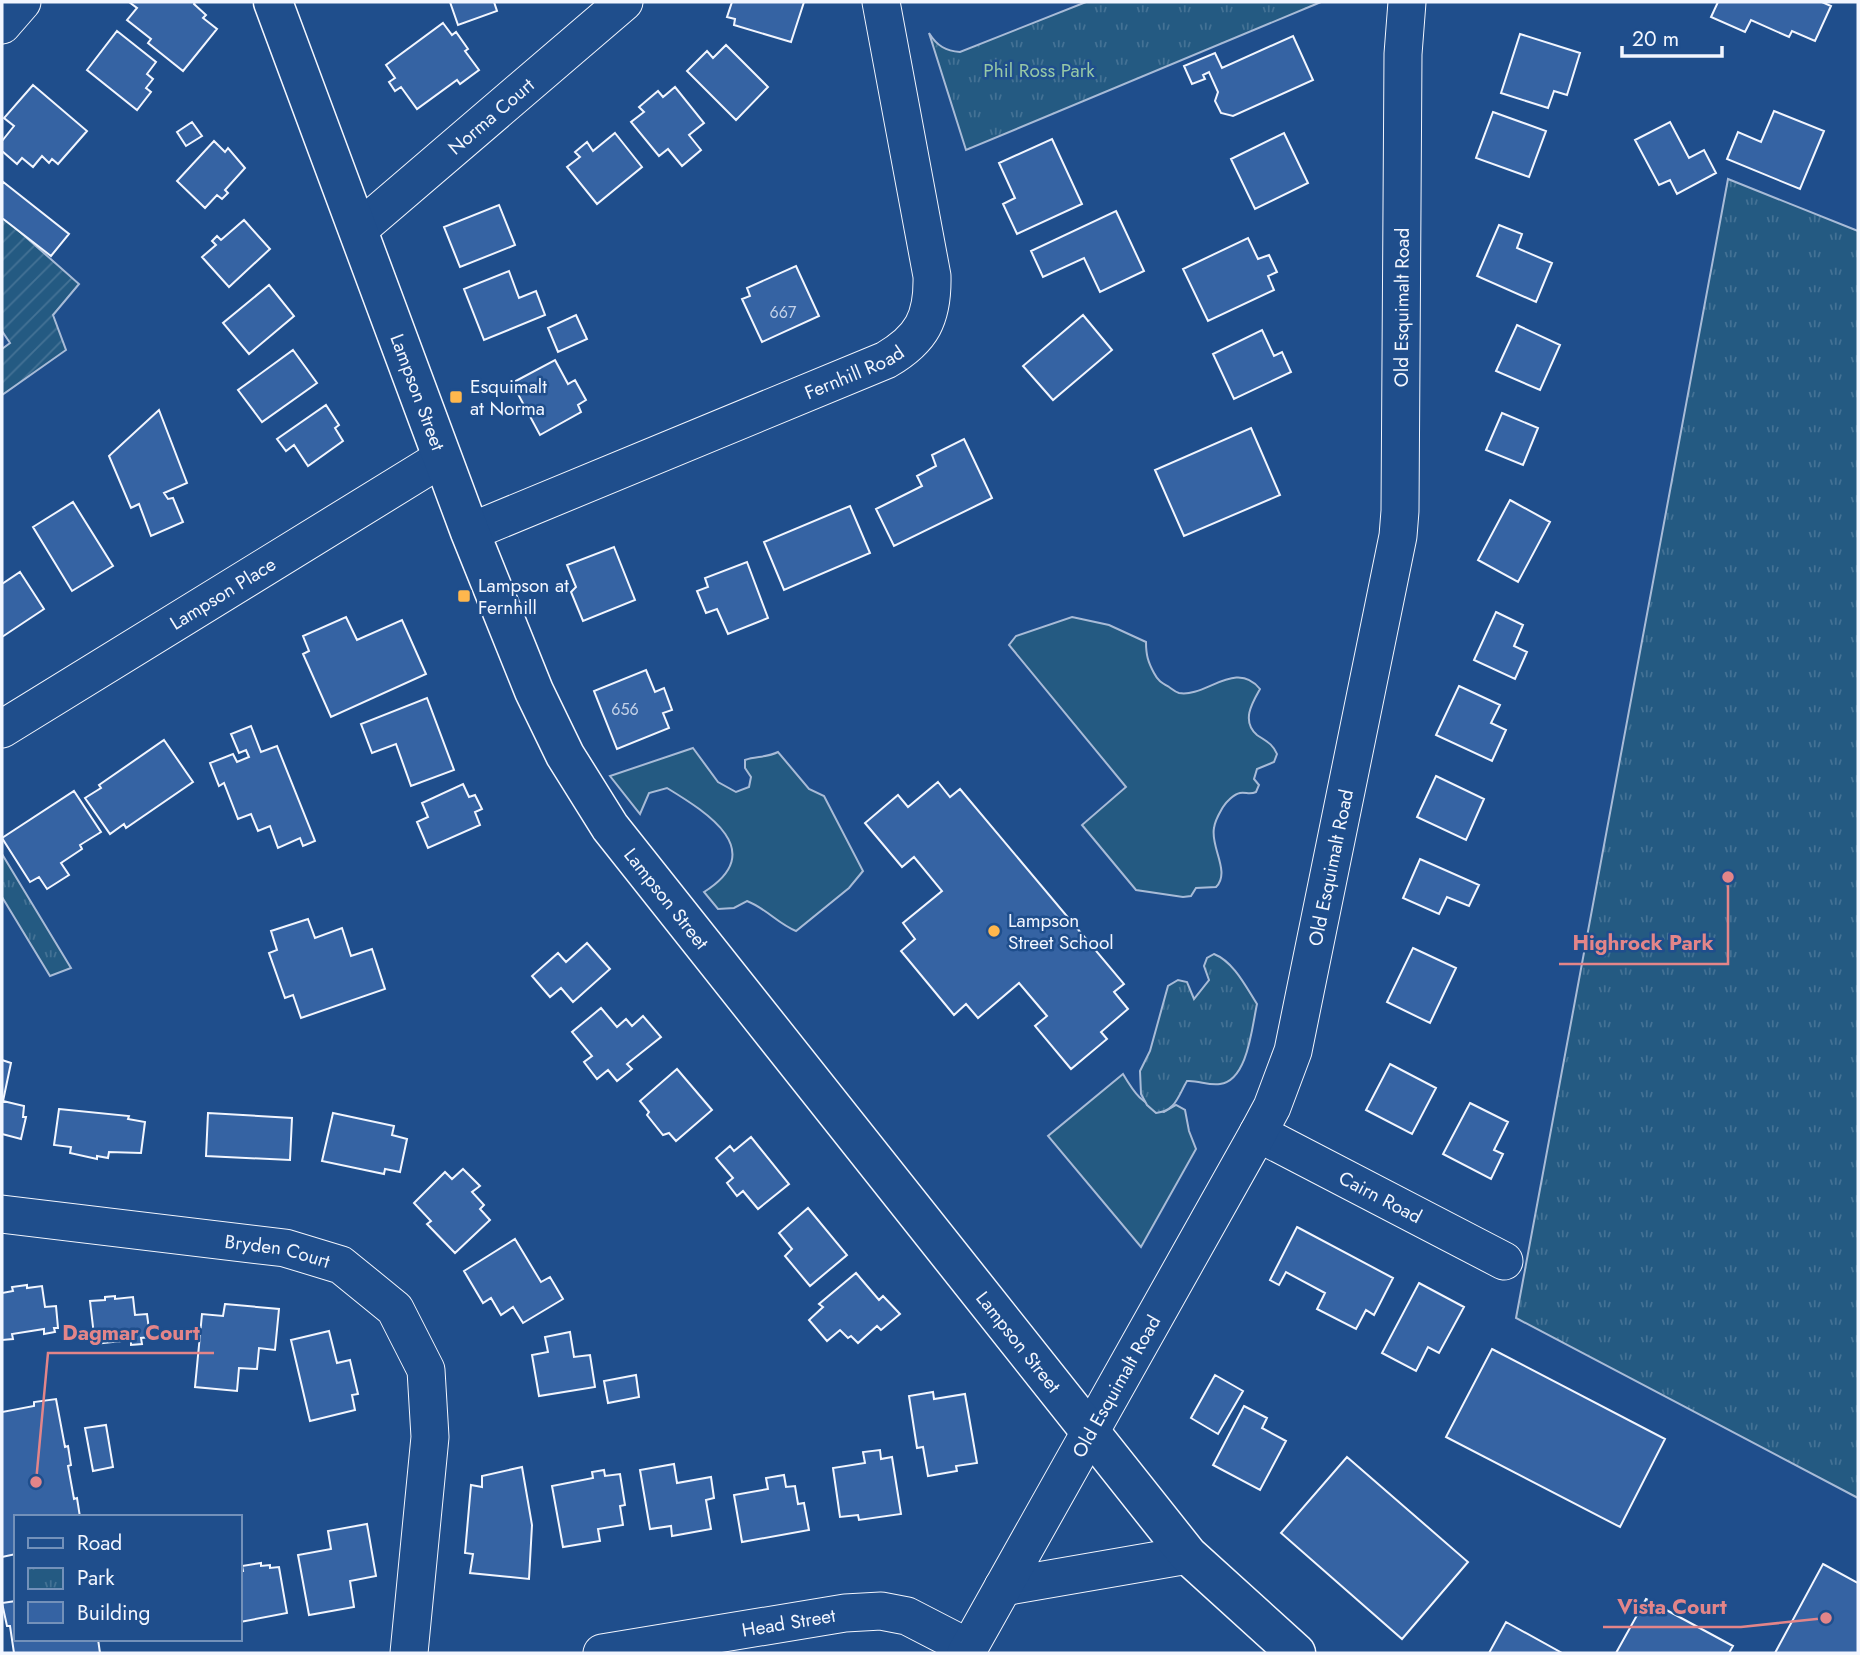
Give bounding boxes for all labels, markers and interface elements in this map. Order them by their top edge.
scale bar [1622,14,1722,58]
text: 20 m [1632,24,1679,54]
park label: Phil Ross Park [983,57,1095,84]
street label: Norma Court [442,71,540,161]
street label: Old Esquimalt Road [1387,228,1415,387]
house number: 667 [770,301,797,324]
street label: Lampson Street [384,330,452,454]
street label: Fernhill Road [800,339,909,406]
place label: Esquimalt at Norma [470,373,547,422]
marker: Esquimalt at Norma [448,389,464,405]
street label: Lampson Place [164,550,281,636]
place label: Lampson at Fernhill [478,572,569,621]
marker: Lampson at Fernhill [456,588,472,604]
house number: 656 [611,698,639,721]
street label: Old Esquimalt Road [1301,787,1360,948]
street label: Lampson Street [618,842,716,955]
place label: Lampson Street School [1008,907,1114,956]
callout: Highrock Park [1559,922,1728,964]
marker: Lampson Street School [986,923,1002,939]
text: Highrock Park [1572,928,1714,958]
street label: Cairn Road [1334,1164,1427,1230]
street label: Bryden Court [223,1227,334,1275]
street label: Lampson Street [970,1285,1068,1398]
street label: Old Esquimalt Road [1065,1310,1167,1462]
callout: Dagmar Court [48,1311,214,1353]
text: Dagmar Court [62,1318,200,1348]
legend [14,1515,242,1641]
text: Road [77,1528,122,1558]
text: Park [77,1563,115,1593]
callout: Vista Court [1603,1585,1741,1627]
text: Vista Court [1616,1592,1727,1622]
text: Building [77,1598,150,1628]
street label: Head Street [740,1601,838,1643]

